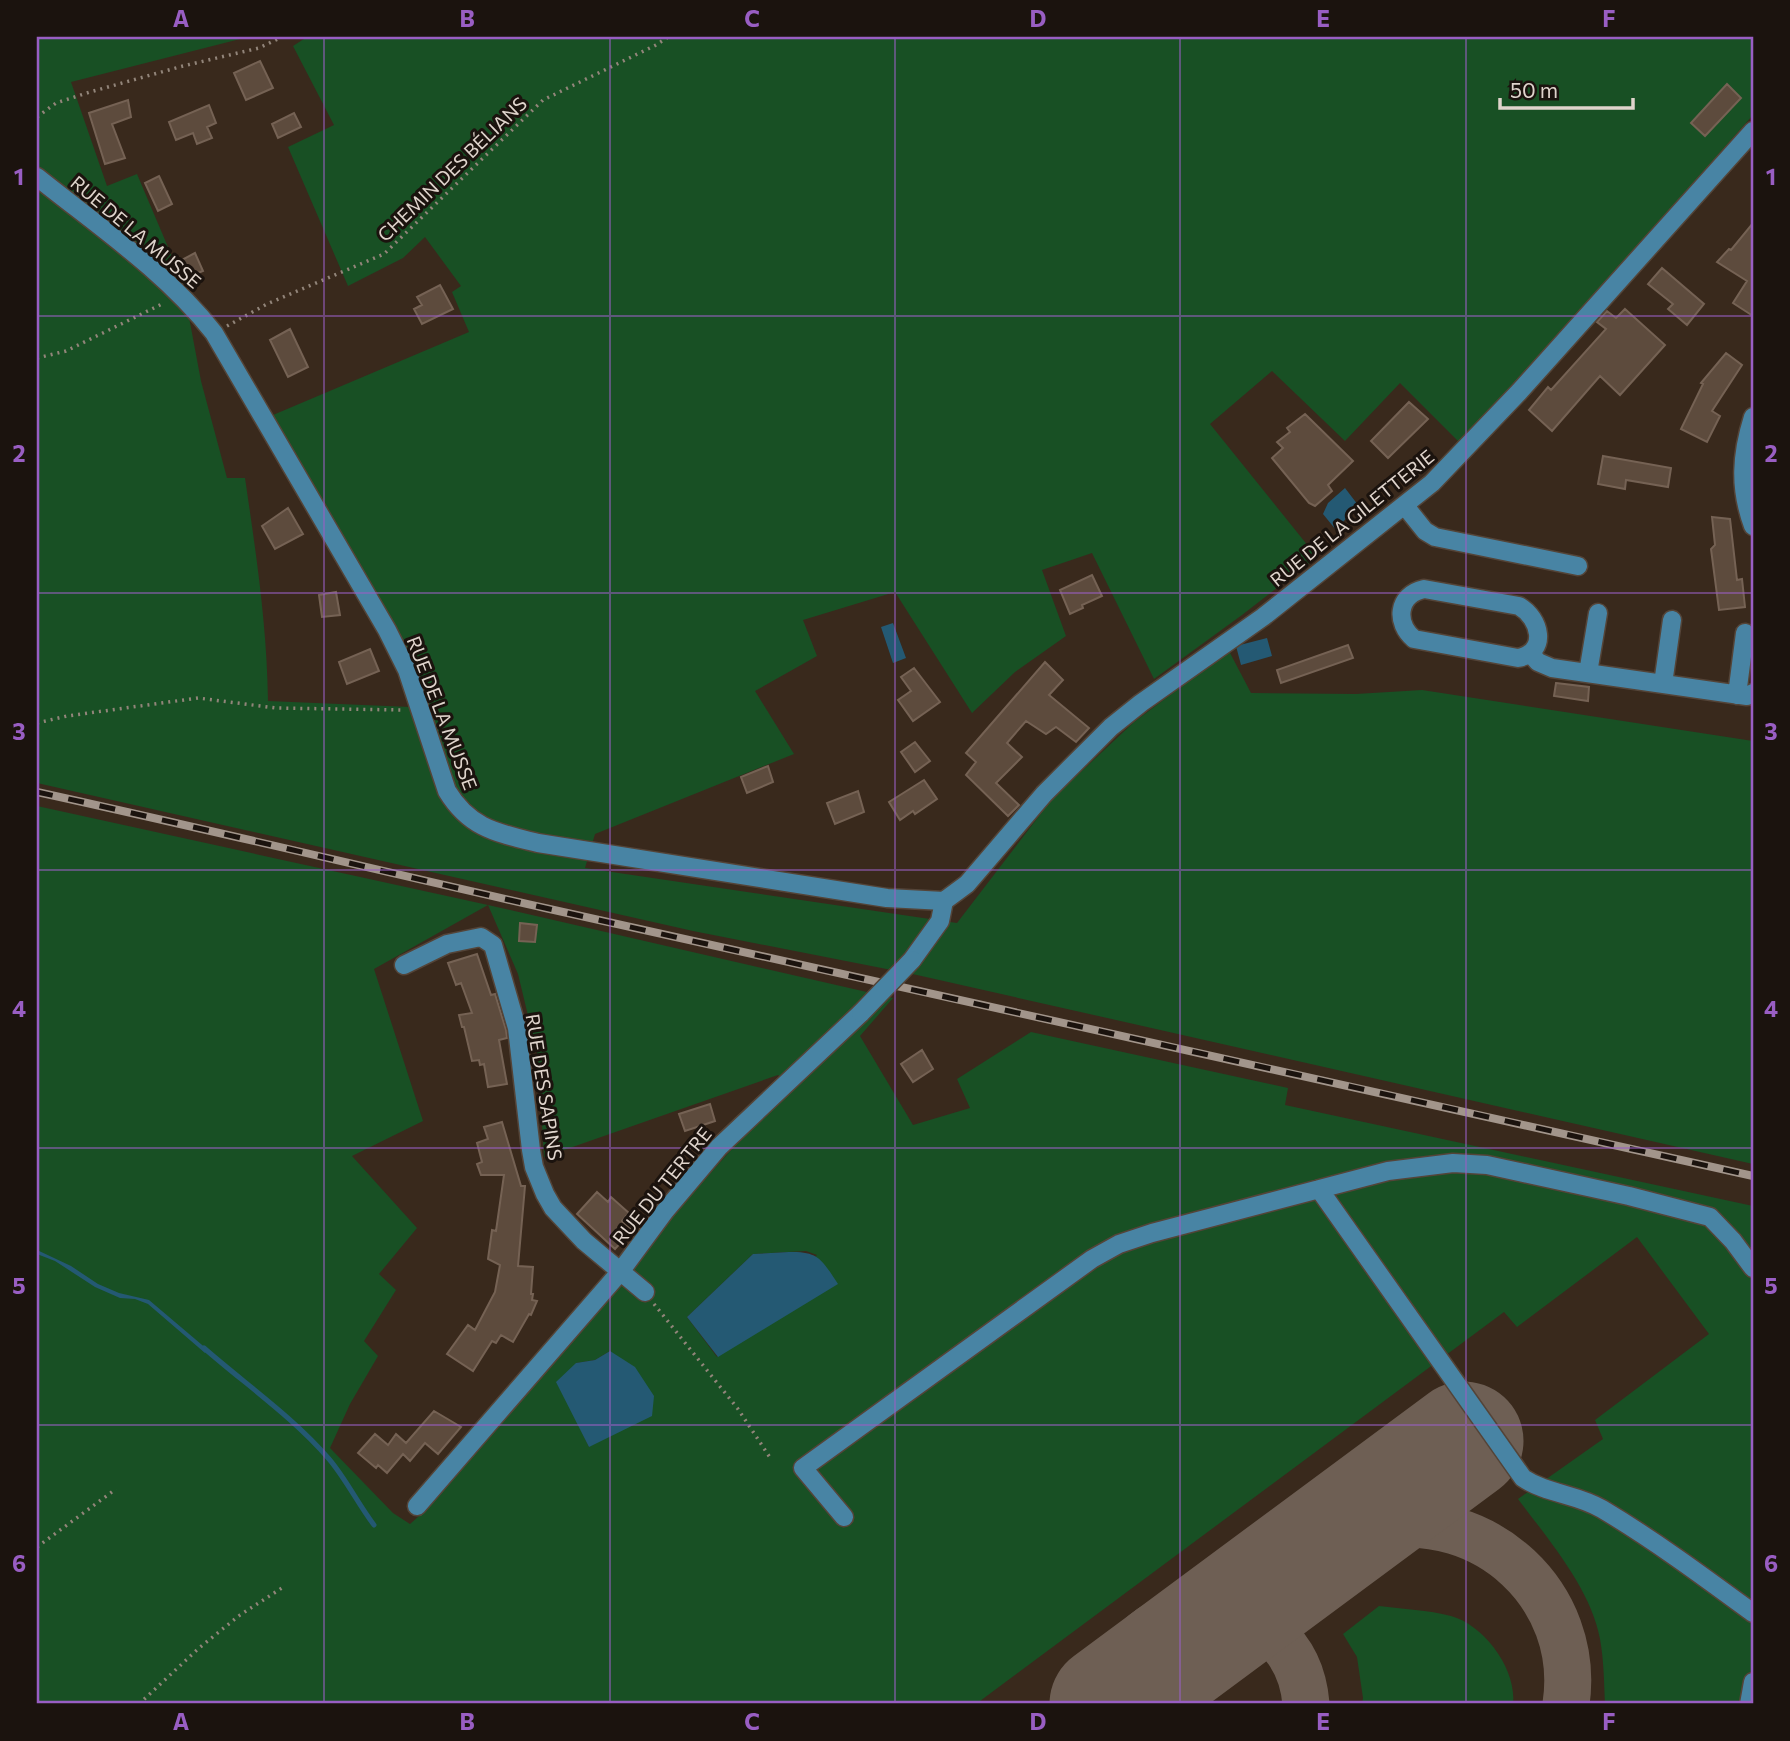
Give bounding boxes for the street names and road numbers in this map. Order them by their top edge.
street label: CHEMIN DES BÉLIANS [372,91,531,246]
street label: RUE DE LA MUSSE [66,170,206,293]
street label: RUE DE LA GILETTERIE [1265,444,1438,591]
street label: RUE DE LA MUSSE [403,633,482,793]
street label: RUE DES SAPINS [522,1012,567,1162]
street label: RUE DU TERTRE [607,1122,716,1249]

